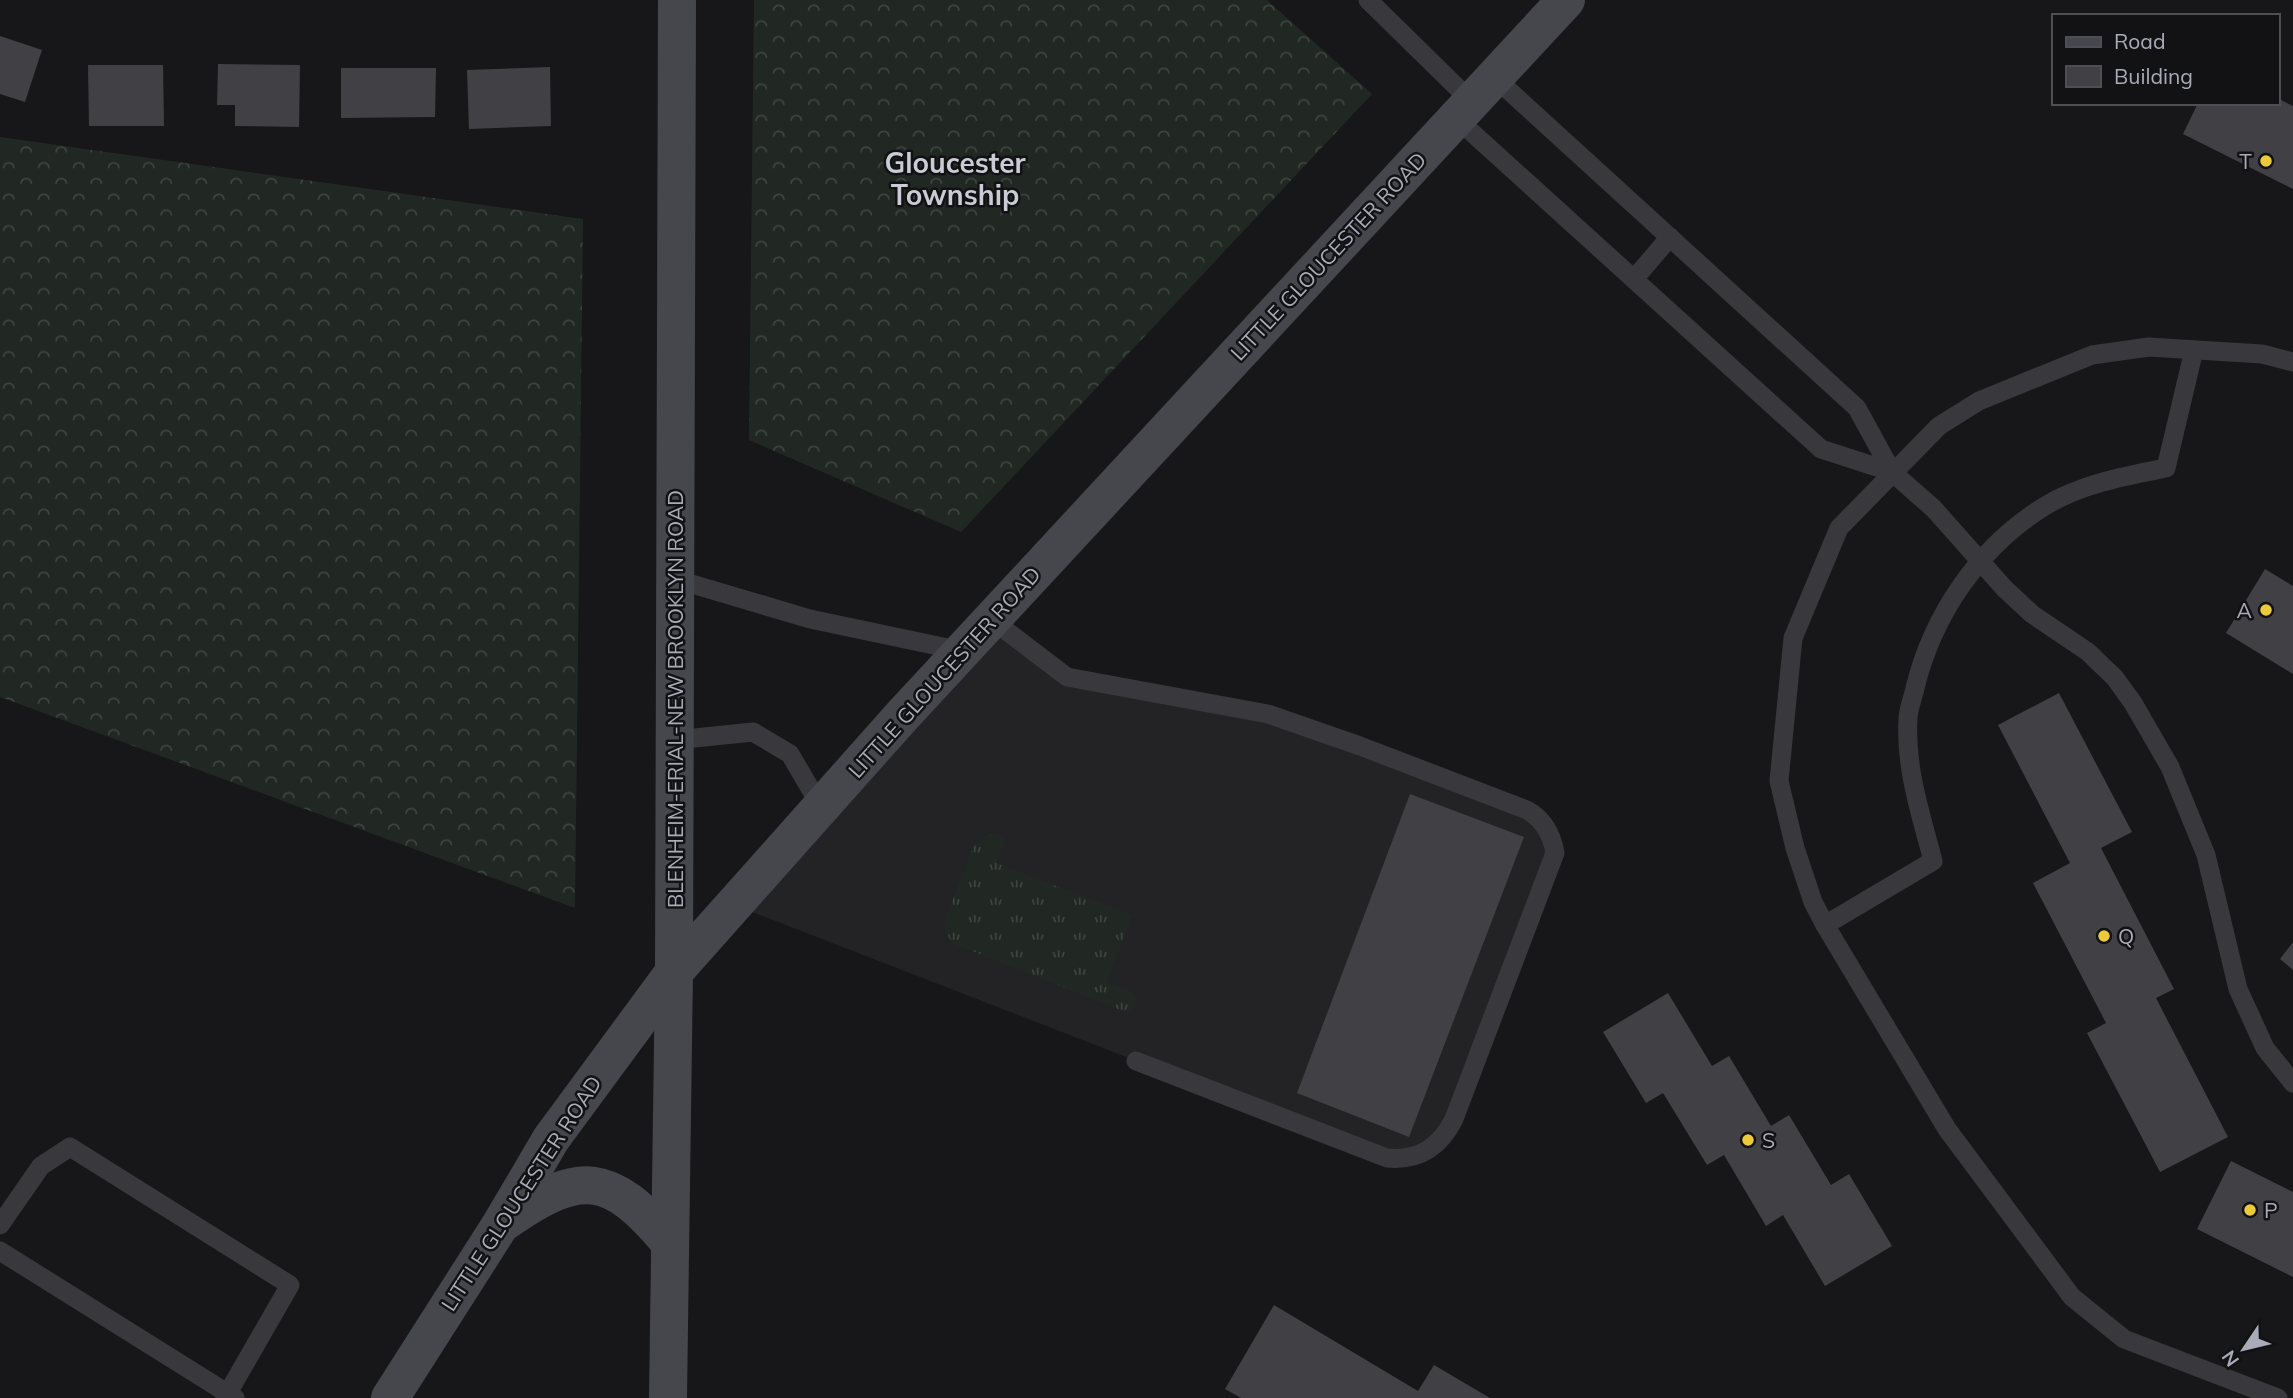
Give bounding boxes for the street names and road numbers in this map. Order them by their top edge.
street label: LITTLE GLOUCESTER ROAD [1225,147,1431,365]
street label: BLENHEIM-ERIAL-NEW BROOKLYN ROAD [662,490,688,908]
street label: LITTLE GLOUCESTER ROAD [842,561,1046,783]
street label: LITTLE GLOUCESTER ROAD [435,1071,607,1315]

